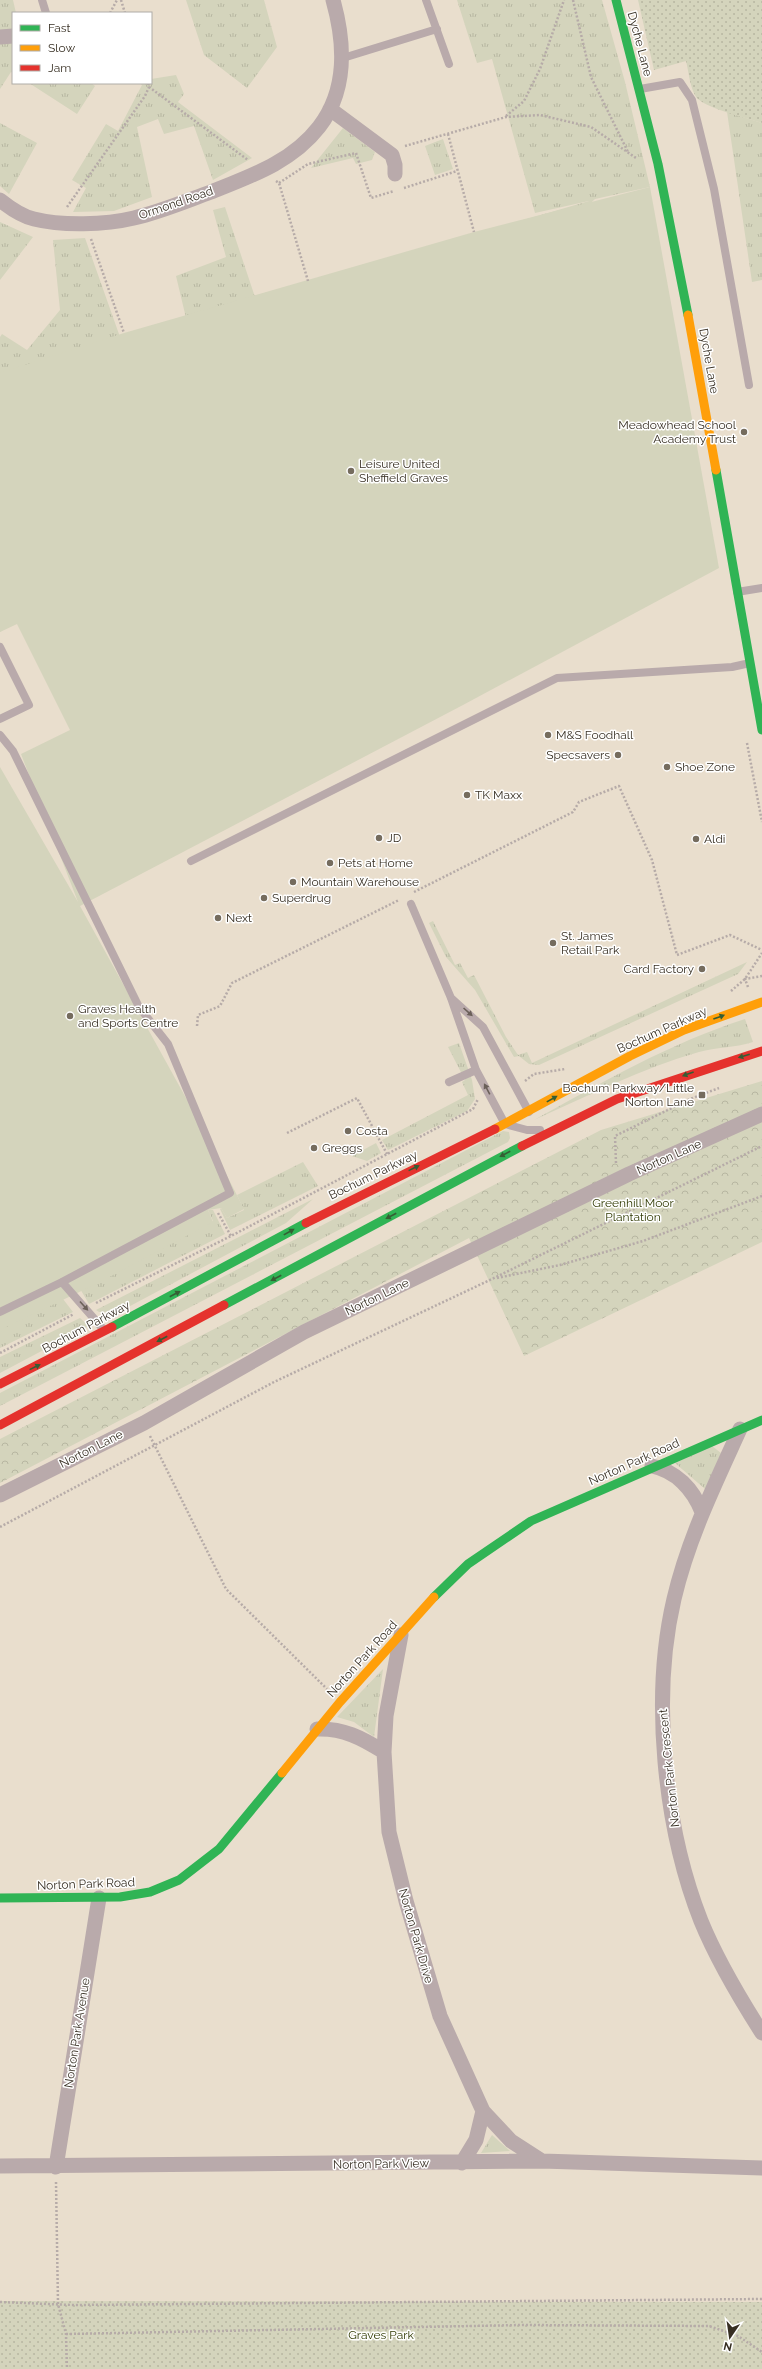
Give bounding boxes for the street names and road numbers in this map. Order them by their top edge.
street label: Dyche Lane [625,10,655,78]
street label: Ormond Road [137,184,215,222]
street label: Dyche Lane [696,327,722,395]
street label: Bochum Parkway [615,1004,710,1056]
street label: Norton Lane [635,1137,703,1177]
street label: Bochum Parkway [326,1147,420,1203]
street label: Norton Lane [343,1276,411,1318]
street label: Bochum Parkway [40,1298,132,1356]
street label: Norton Lane [57,1427,125,1471]
street label: Norton Park Road [586,1436,682,1488]
street label: Norton Park Road [324,1618,400,1700]
street label: Norton Park Crescent [656,1708,682,1828]
street label: Norton Park Road [37,1875,135,1893]
street label: Norton Park Drive [396,1887,436,1985]
street label: Norton Park Avenue [61,1977,93,2089]
street label: Norton Park View [333,2156,429,2172]

